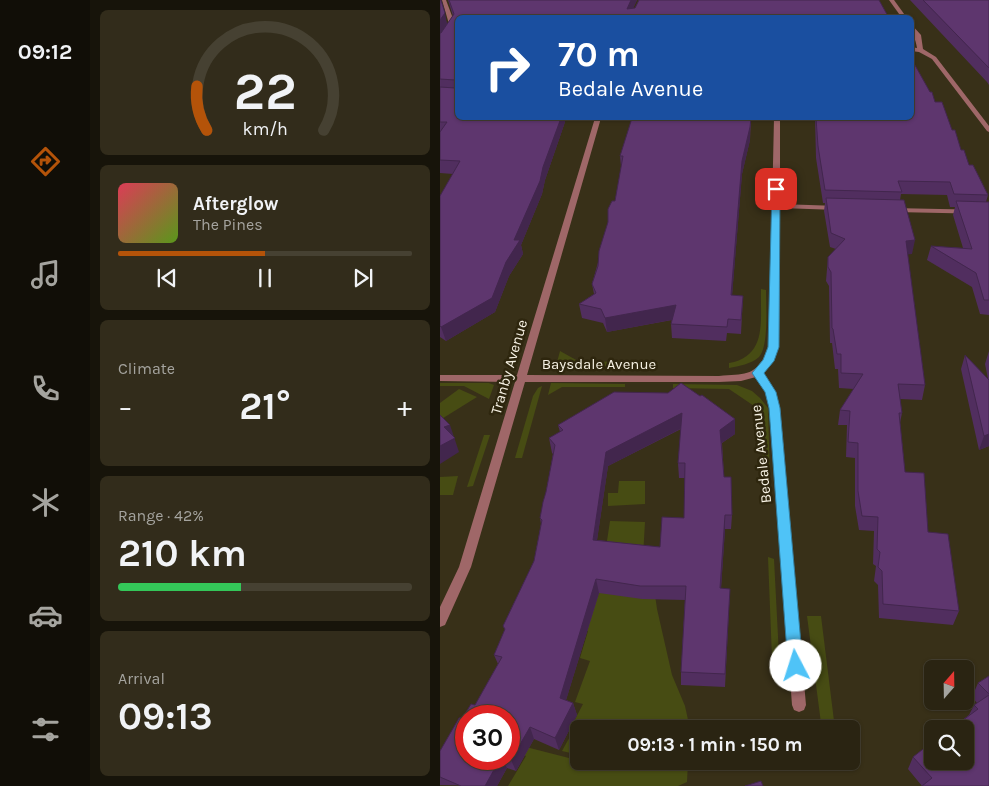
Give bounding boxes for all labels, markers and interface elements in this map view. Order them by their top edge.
text: 70 m [558,34,640,75]
icon: right [475,35,540,100]
text: 09:12 [18,39,72,65]
text: 22 [234,61,296,122]
text: Bedale Avenue [558,76,703,102]
text: km/h [242,119,288,140]
icon: directions [28,144,63,179]
pin [755,168,797,210]
icon: arrive [762,175,790,203]
text: Afterglow [193,193,279,215]
text: The Pines [193,215,263,234]
icon: music [28,257,63,292]
icon: previous [153,264,181,292]
icon: pause [251,264,279,292]
icon: next [349,264,377,292]
street label: Tranby Avenue [487,317,531,417]
street label: Baysdale Avenue [542,355,656,373]
text: Climate [118,359,175,378]
icon: phone [28,371,63,406]
text: 21° [239,384,291,429]
text: − [118,390,133,423]
text: + [397,390,412,423]
street label: Bedale Avenue [747,404,775,504]
icon: climate [28,485,63,520]
text: Range · 42% [118,506,204,525]
text: 210 km [118,531,247,576]
icon: car [28,598,63,633]
position arrow [769,639,821,691]
north arrow [924,660,974,710]
map controls [924,660,974,770]
text: Arrival [118,669,165,688]
text: 09:13 [118,694,213,739]
speed limit sign: 30 [455,705,520,770]
icon: filters [28,712,63,747]
button: search [924,720,974,770]
text: 09:13 · 1 min · 150 m [627,734,803,756]

